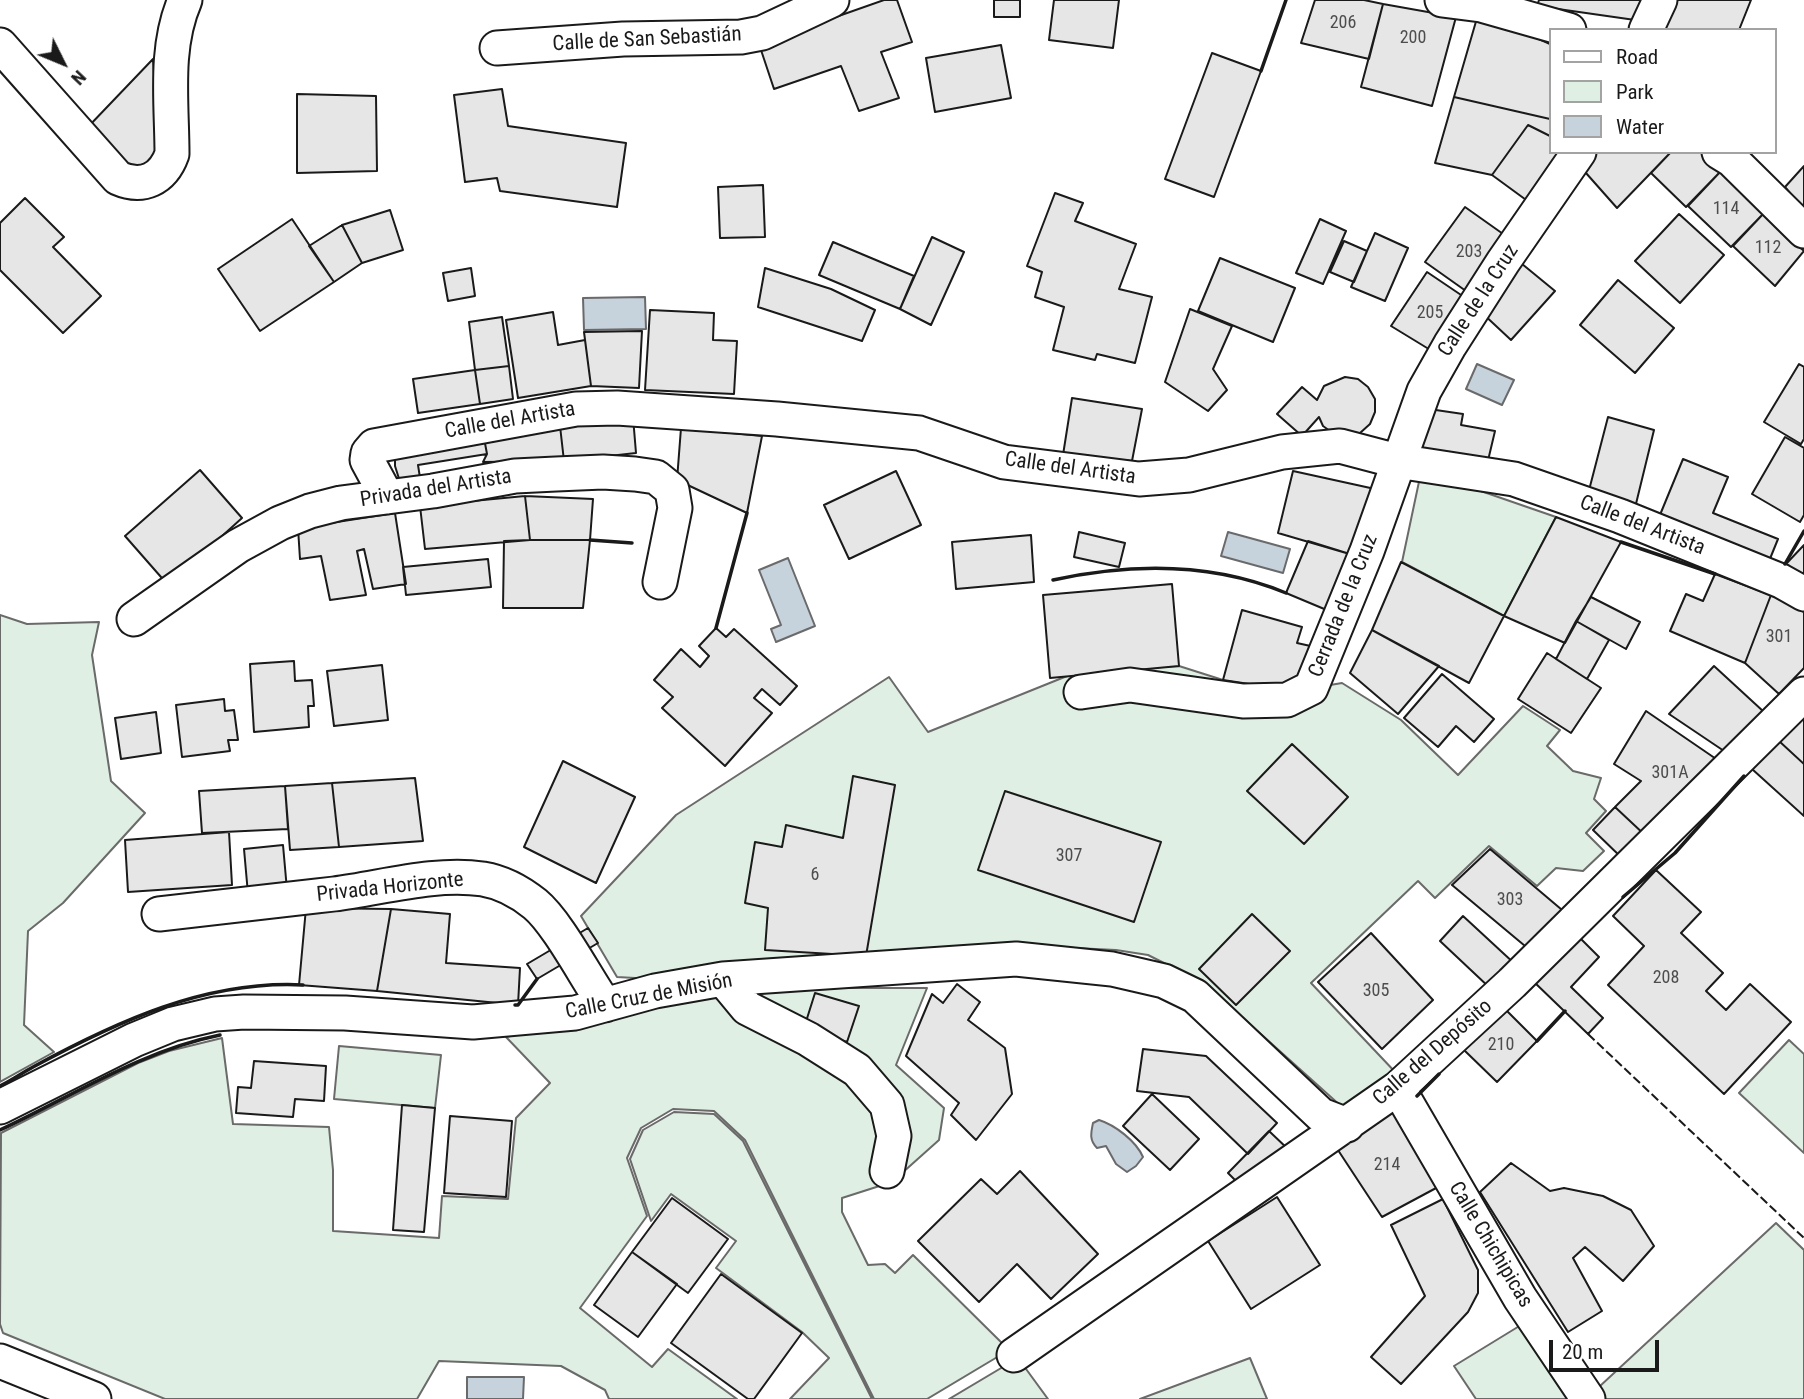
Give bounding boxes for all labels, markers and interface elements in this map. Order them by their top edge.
house number: 206 [1330,12,1356,34]
street label: Calle de San Sebastián [552,22,742,58]
house number: 200 [1400,27,1426,49]
north arrow [28,28,98,98]
legend [1548,28,1776,154]
text: Road [1616,45,1658,69]
text: N [66,66,91,90]
text: Park [1616,80,1653,104]
text: Water [1616,115,1664,139]
house number: 114 [1713,198,1739,220]
house number: 112 [1755,237,1781,259]
street label: Calle de la Cruz [1433,240,1525,362]
house number: 203 [1456,241,1482,263]
house number: 205 [1417,302,1443,324]
street label: Calle del Artista [443,397,577,445]
street label: Calle del Artista [1003,447,1137,491]
street label: Privada del Artista [359,465,513,513]
street label: Calle del Artista [1576,491,1708,561]
street label: Cerrada de la Cruz [1304,531,1384,681]
house number: 301 [1766,626,1792,648]
house number: 301A [1651,762,1689,784]
house number: 307 [1056,845,1082,867]
house number: 6 [811,864,819,886]
street label: Privada Horizonte [315,868,465,908]
house number: 303 [1497,889,1523,911]
house number: 208 [1653,967,1679,989]
street label: Calle Cruz de Misión [563,968,735,1026]
house number: 305 [1363,980,1389,1002]
street label: Calle del Depósito [1368,994,1498,1112]
house number: 210 [1488,1034,1514,1056]
house number: 214 [1374,1154,1400,1176]
street label: Calle Chichipicas [1443,1178,1537,1312]
scale bar [1552,1326,1662,1370]
text: 20 m [1562,1340,1603,1364]

